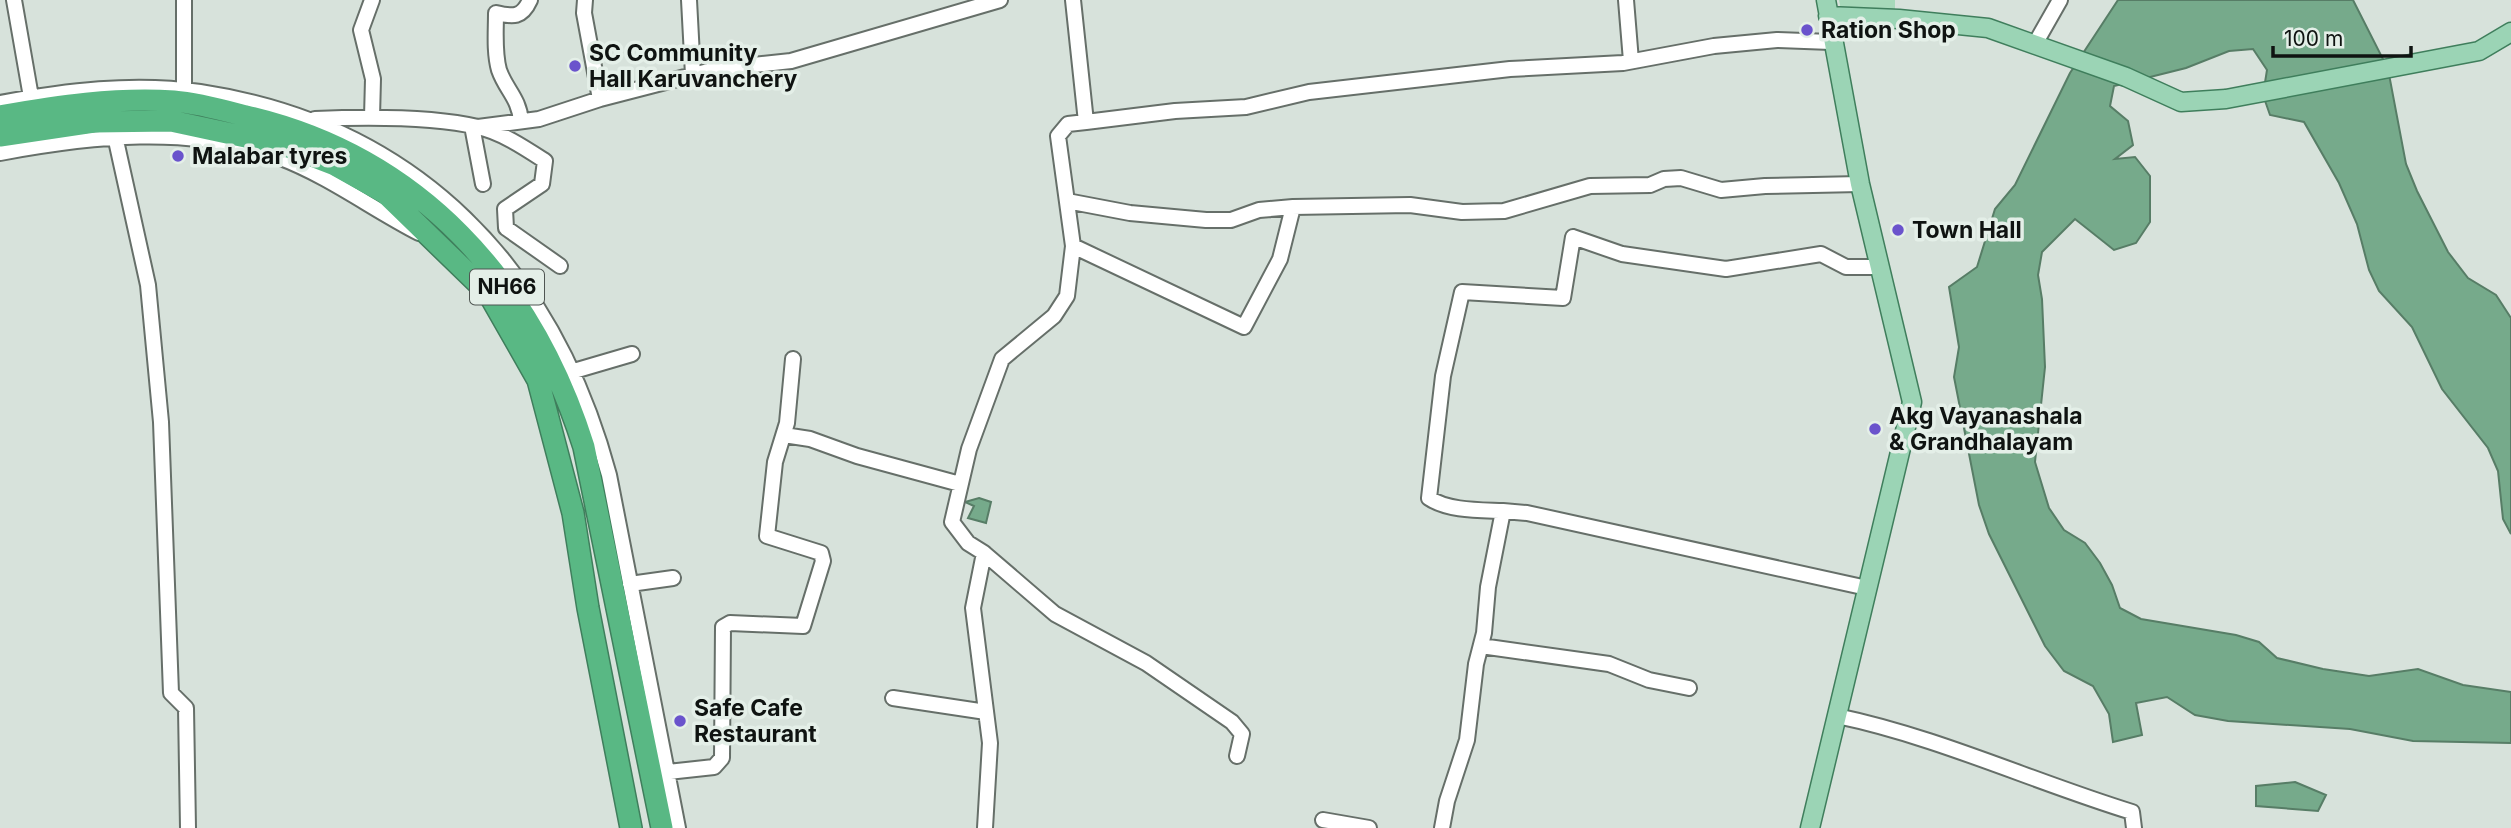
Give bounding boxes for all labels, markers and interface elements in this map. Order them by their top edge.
scale bar [2273,14,2411,58]
place label: Ration Shop [1821,16,1956,44]
marker: Ration Shop [1799,22,1815,38]
text: 100 m [2284,26,2343,51]
place label: SC Community Hall Karuvanchery [589,39,798,93]
marker: SC Community Hall Karuvanchery [567,58,583,74]
place label: Malabar tyres [192,142,348,170]
marker: Malabar tyres [170,148,186,164]
place label: Town Hall [1912,216,2022,244]
marker: Town Hall [1890,222,1906,238]
road number: NH66 [470,270,544,304]
place label: Akg Vayanashala & Grandhalayam [1889,402,2083,456]
marker: Akg Vayanashala & Grandhalayam [1867,421,1883,437]
place label: Safe Cafe Restaurant [694,694,817,748]
marker: Safe Cafe Restaurant [672,713,688,729]

